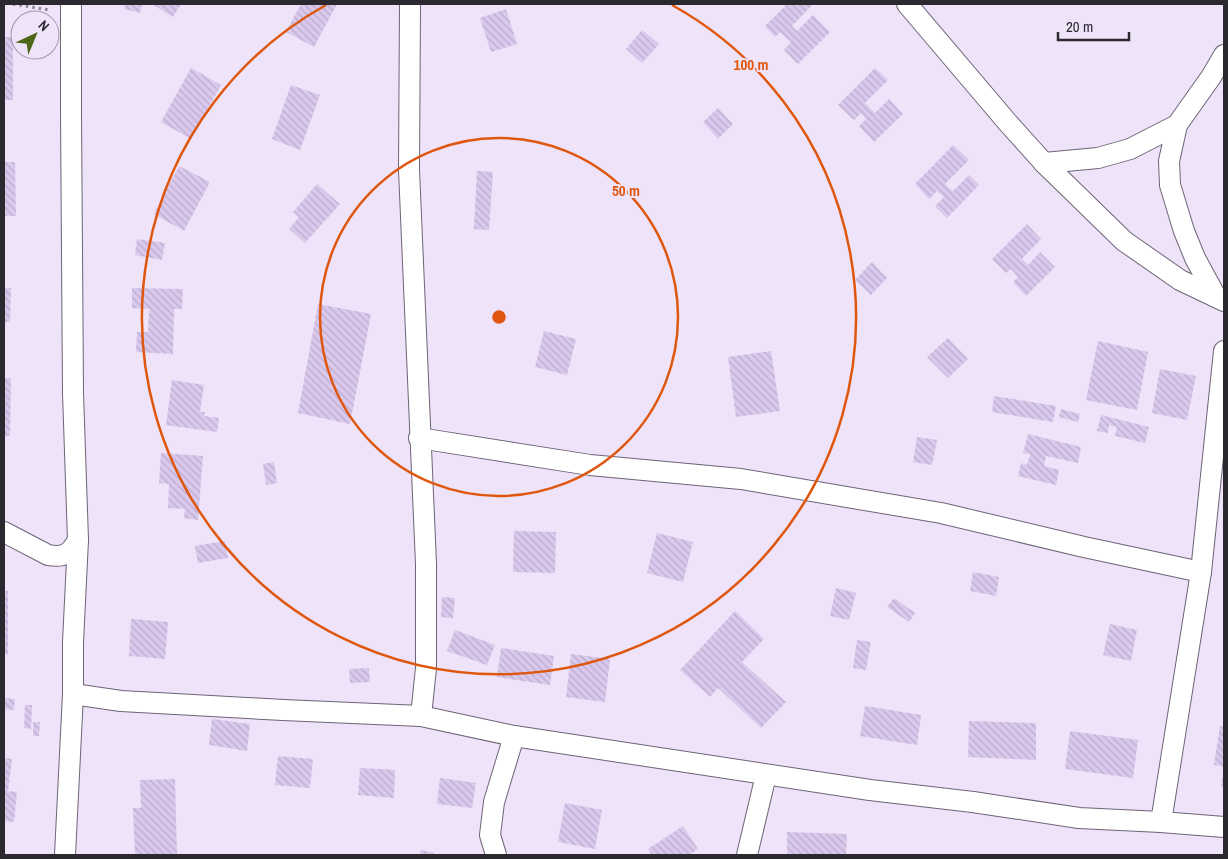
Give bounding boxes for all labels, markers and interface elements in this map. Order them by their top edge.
north arrow [10,10,60,60]
scale bar [1058,10,1129,42]
text: N [35,16,53,35]
text: 20 m [1066,16,1093,37]
text: 100 m [734,54,768,75]
text: 50 m [612,180,640,201]
centre of rings [490,308,508,326]

